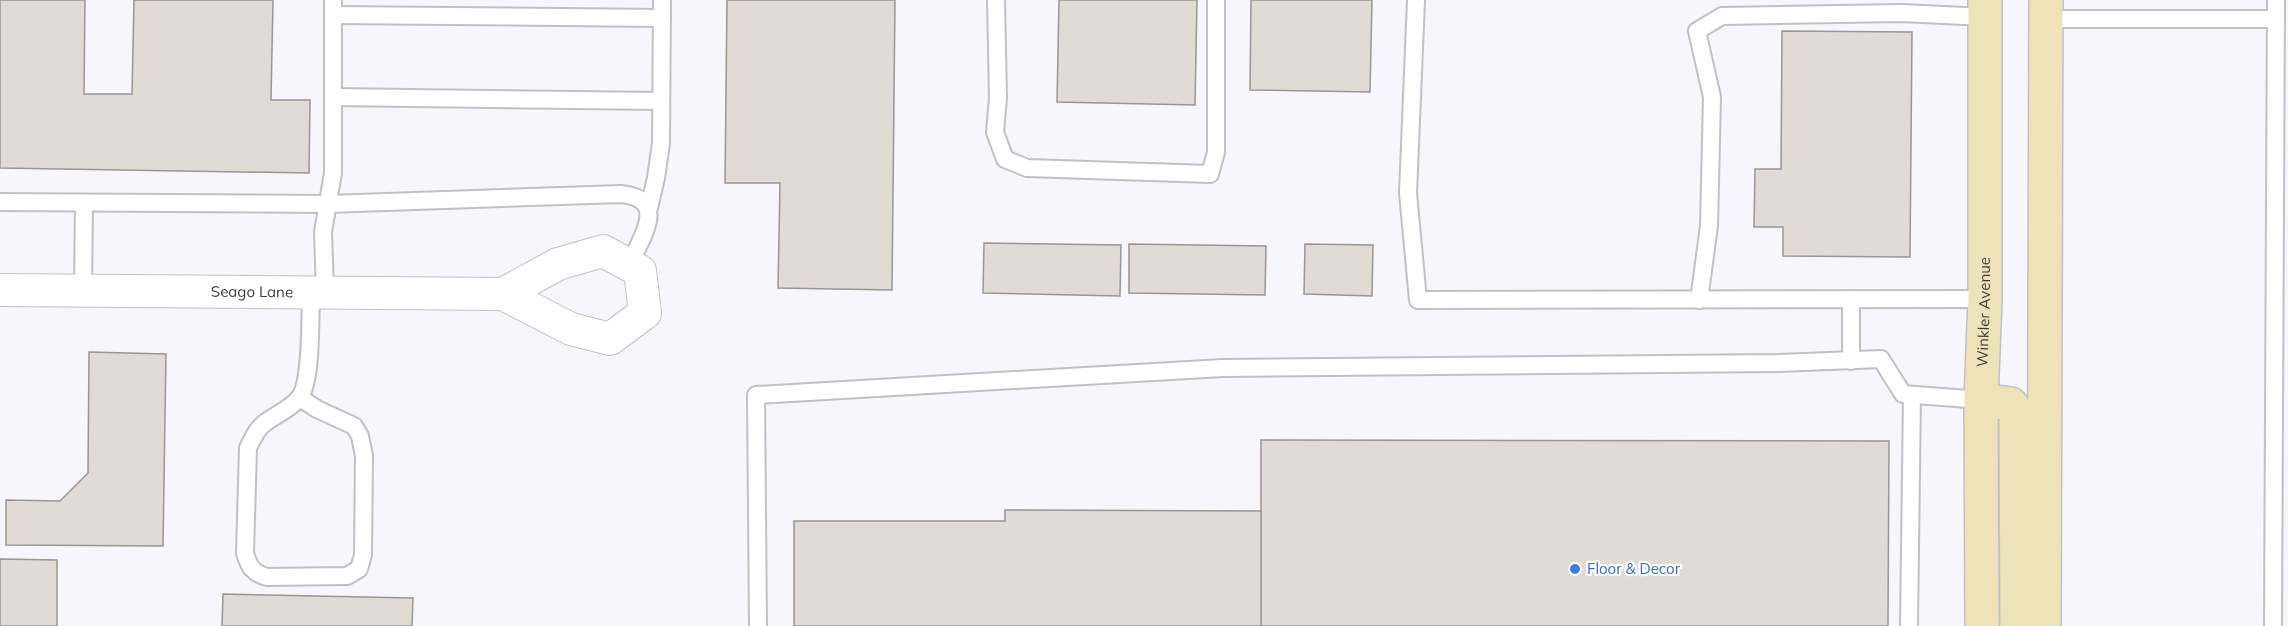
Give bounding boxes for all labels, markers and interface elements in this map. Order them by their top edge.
street label: Winkler Avenue [1972,257,1994,367]
street label: Seago Lane [211,282,293,301]
place label: Floor & Decor [1587,559,1681,578]
marker: Floor & Decor [1568,562,1582,576]

